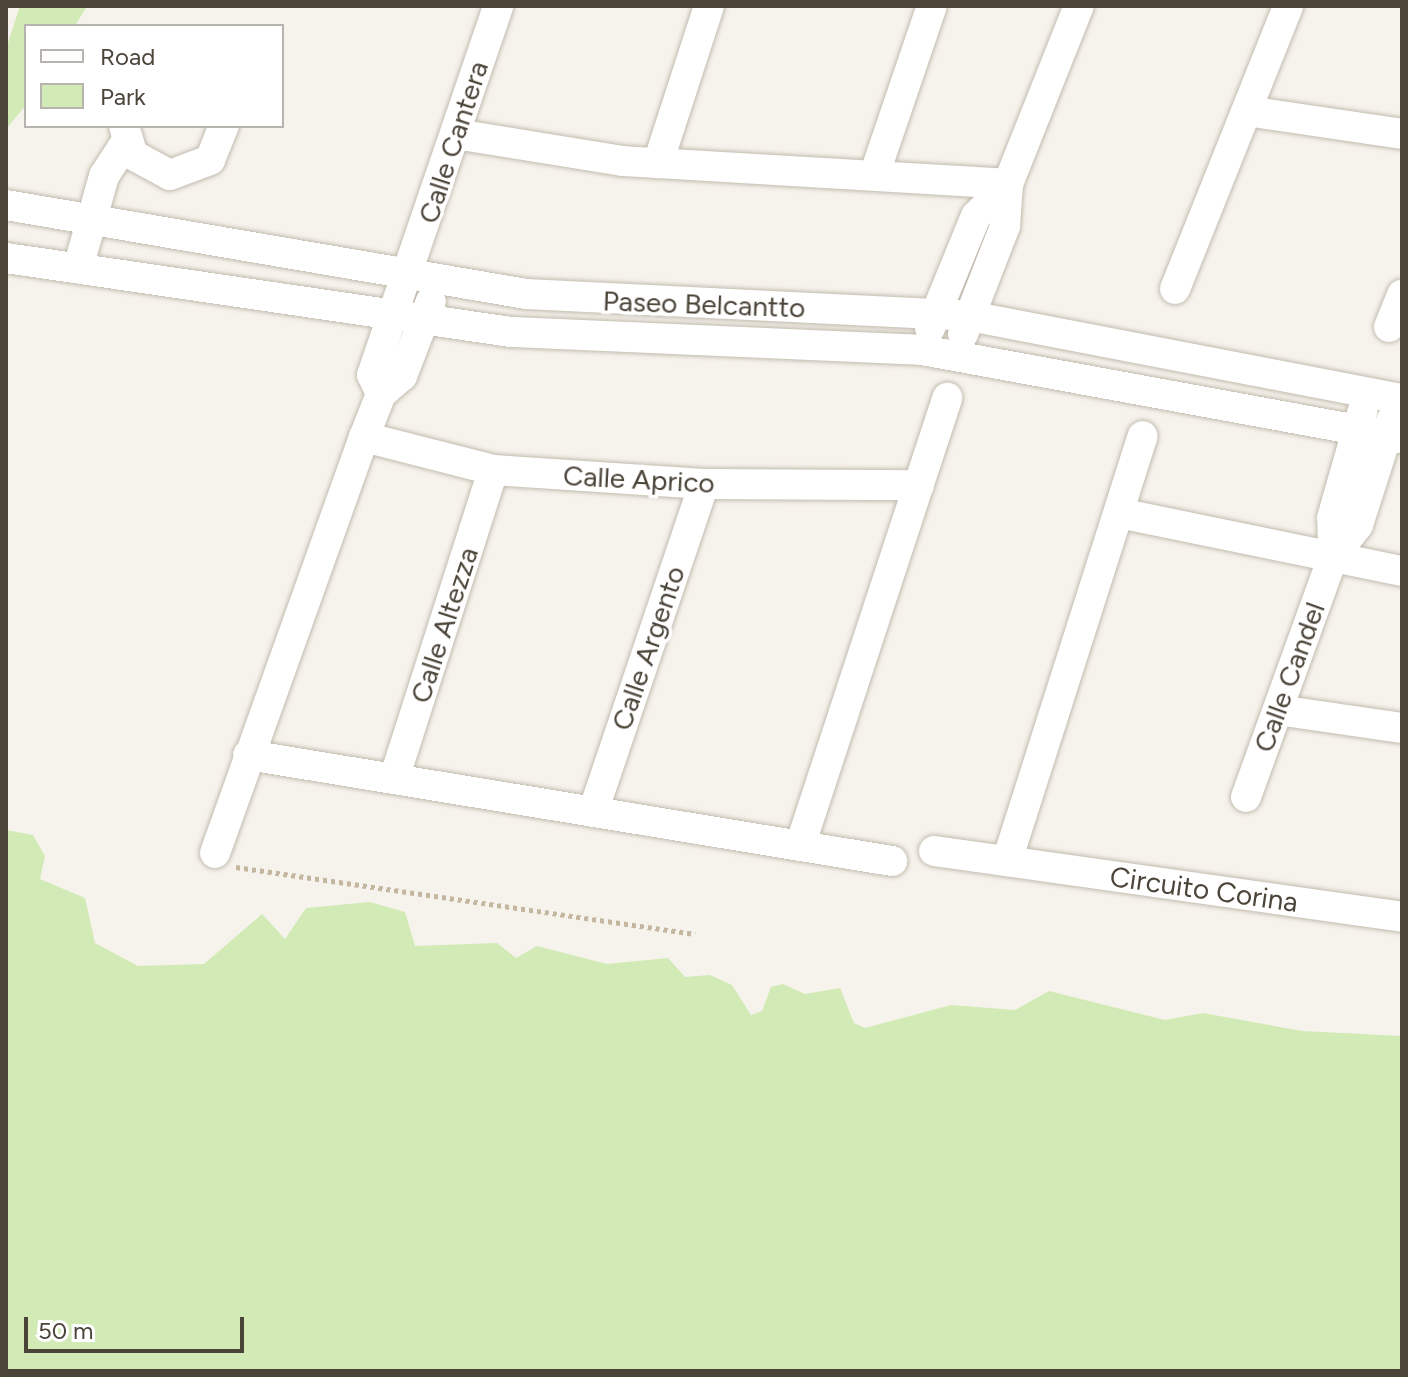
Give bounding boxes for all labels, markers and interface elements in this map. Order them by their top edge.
legend [24,24,284,128]
text: Road [100,42,155,71]
street label: Calle Cantera [411,57,495,227]
text: Park [100,82,146,111]
street label: Paseo Belcantto [602,284,806,324]
street label: Calle Aprico [562,458,716,500]
street label: Calle Altezza [403,543,485,707]
street label: Calle Argento [604,561,692,735]
street label: Calle Candel [1246,598,1332,756]
street label: Circuito Corina [1108,859,1300,919]
scale bar [28,1301,248,1351]
text: 50 m [38,1316,94,1345]

